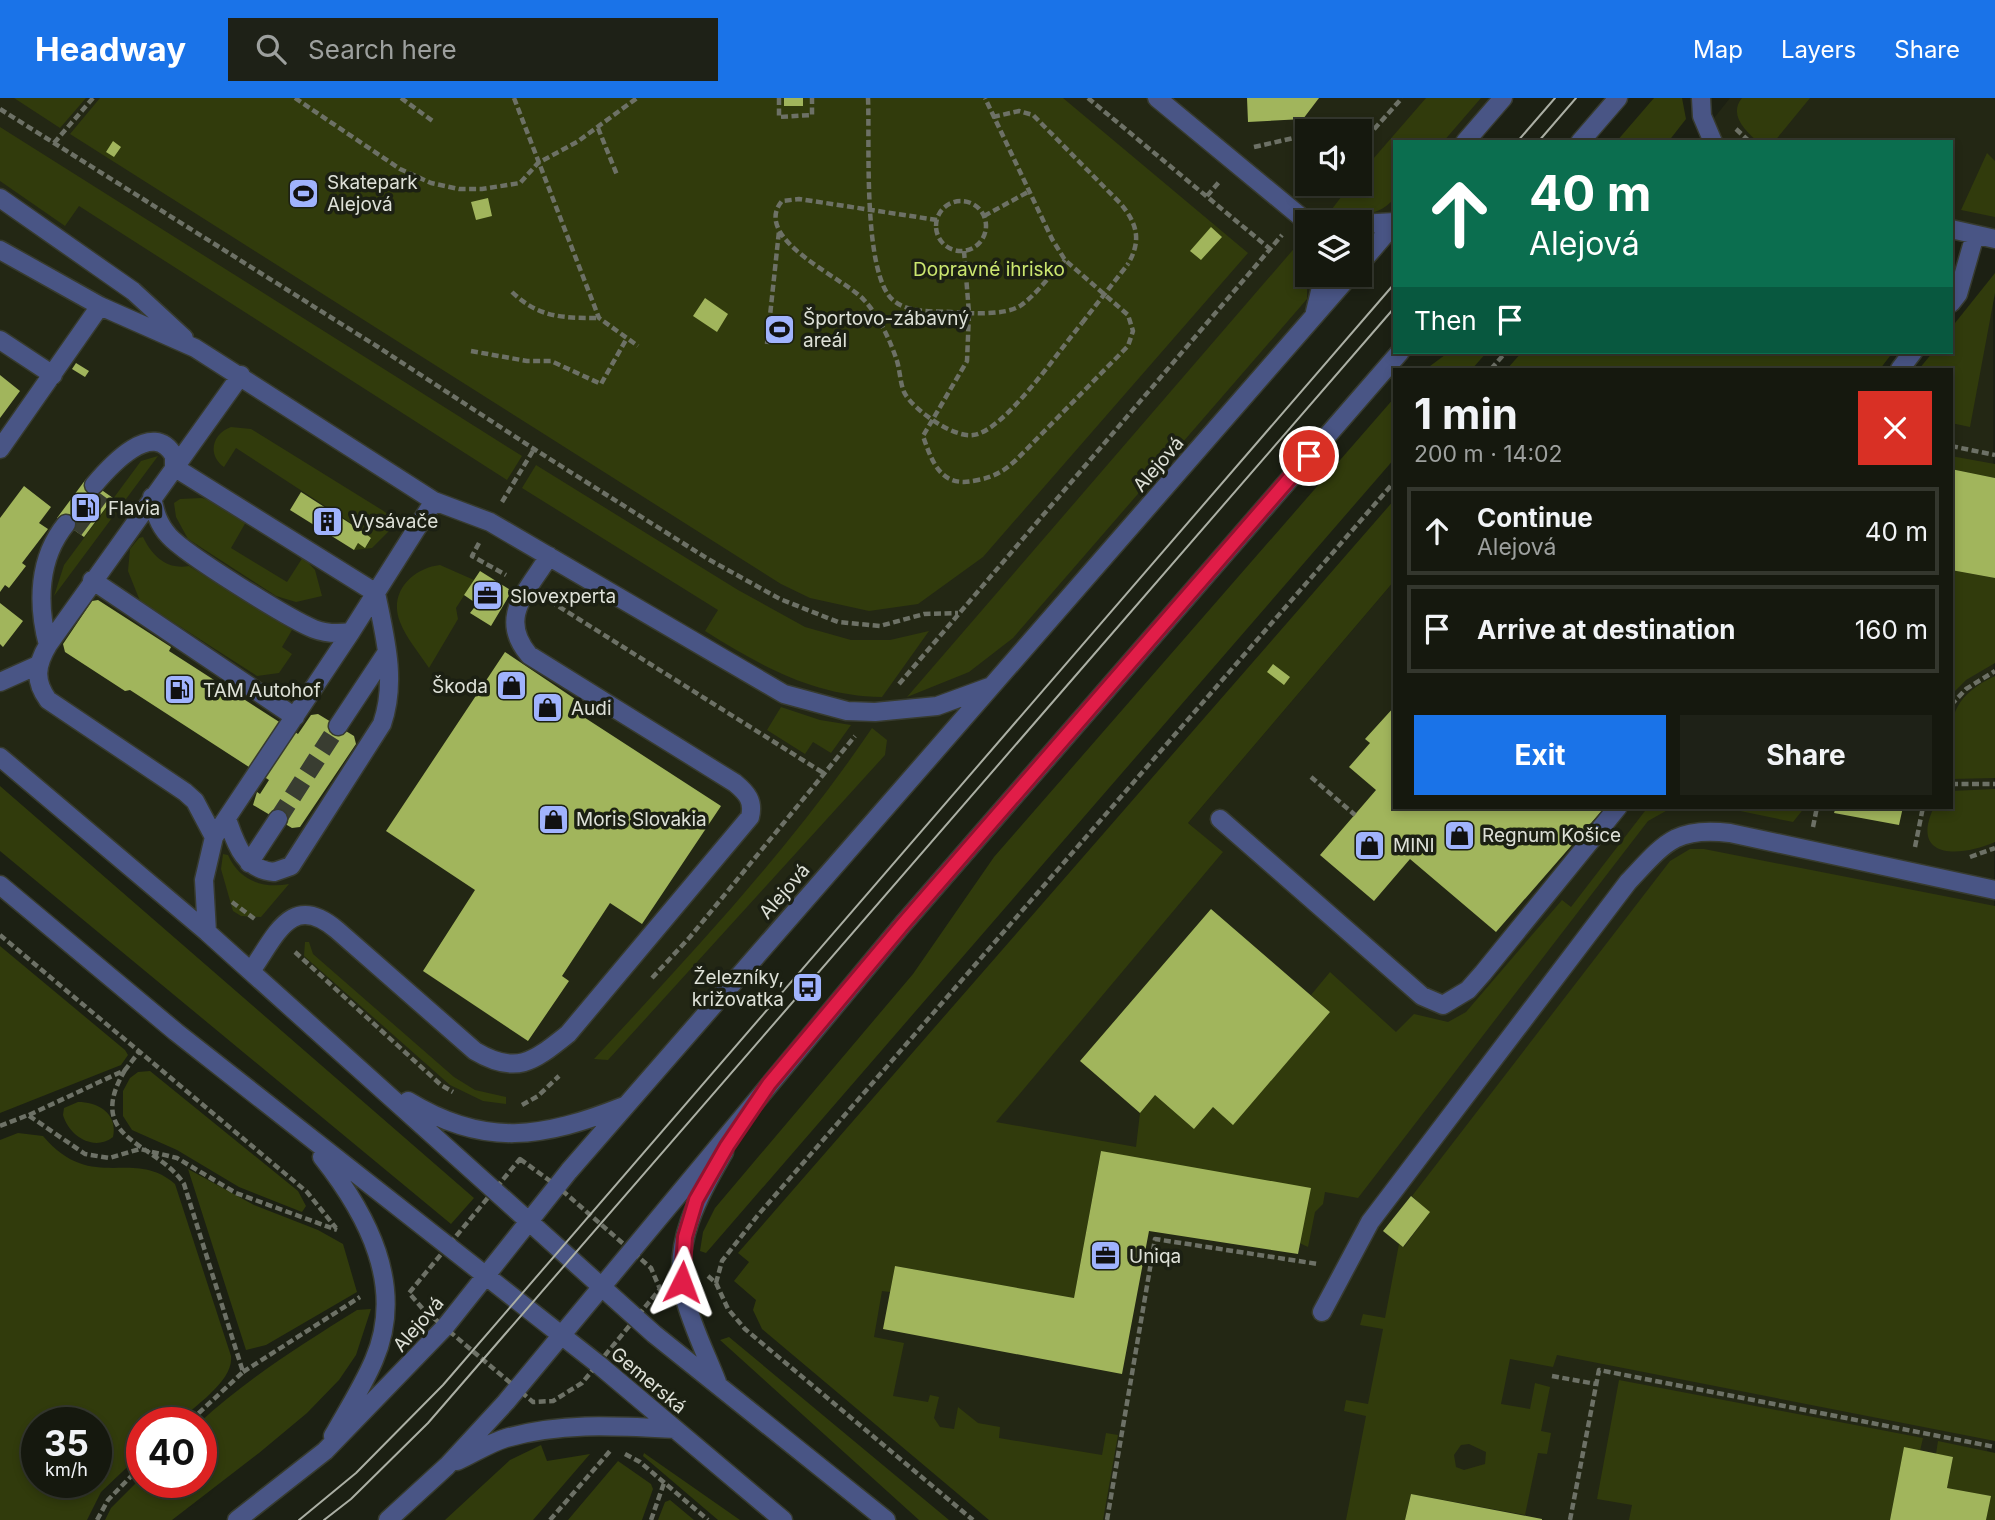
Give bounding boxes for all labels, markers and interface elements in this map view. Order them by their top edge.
search box [228,18,718,81]
text: Headway [35,29,186,69]
icon: search [252,30,290,68]
text: Search here [308,34,457,65]
text: Map [1693,35,1743,64]
text: Layers [1781,35,1856,64]
text: Share [1894,35,1960,64]
map controls [1295,119,1372,287]
button: sound [1295,119,1372,196]
text: 40 m [1529,164,1652,223]
icon: ahead [1414,168,1505,259]
place label: Skatepark Alejová [327,171,418,216]
sports icon: Skatepark Alejová [287,176,321,210]
button: layers [1295,210,1372,287]
text: Alejová [1529,224,1640,263]
park label: Dopravné ihrisko [913,258,1065,281]
icon: arrive [1491,301,1529,339]
text: Then [1414,305,1477,336]
place label: Športovo-zábavný areál [803,307,969,352]
sports icon: Športovo-zábavný areál [763,312,797,346]
text: 1 min [1414,388,1518,439]
button: close [1858,391,1932,465]
pin [1279,426,1339,486]
street label: Alejová [1128,432,1189,497]
icon: arrive [1290,437,1328,475]
text: 200 m · 14:02 [1414,440,1563,468]
fuel station icon: Flavia [68,491,102,525]
place label: Flavia [108,497,160,520]
text: Continue [1477,502,1593,533]
building icon: Vysávače [311,504,345,538]
place label: Vysávače [351,510,438,533]
icon: ahead [1418,512,1456,550]
text: 40 m [1865,516,1928,547]
text: Alejová [1477,533,1557,561]
office icon: Slovexperta [470,579,504,613]
place label: Slovexperta [510,585,616,608]
icon: arrive [1418,610,1456,648]
text: Arrive at destination [1477,614,1736,645]
text: 160 m [1855,614,1928,645]
shop icon: Škoda [494,669,528,703]
fuel station icon: TAM Autohof [163,673,197,707]
place label: Škoda [432,675,488,698]
place label: TAM Autohof [203,679,321,702]
shop icon: Audi [531,691,565,725]
place label: Audi [571,697,612,720]
button: Exit [1414,715,1666,795]
button: Share [1680,715,1932,795]
shop icon: Moris Slovakia [536,802,570,836]
place label: Moris Slovakia [576,808,707,831]
shop icon: Regnum Košice [1442,818,1476,852]
place label: Regnum Košice [1482,824,1621,847]
shop icon: MINI [1353,828,1387,862]
place label: MINI [1393,834,1435,857]
street label: Alejová [754,859,815,924]
place label: Železníky, križovatka [692,966,784,1011]
bus stop icon: Železníky, križovatka [790,971,824,1005]
office icon: Uniqa [1089,1239,1123,1273]
position arrow [645,1245,719,1319]
place label: Uniqa [1129,1245,1181,1268]
street label: Alejová [388,1292,449,1357]
street label: Gemerská [606,1342,691,1419]
speed limit sign: 40 [126,1407,217,1498]
text: 35 [44,1422,89,1464]
text: km/h [45,1459,88,1480]

